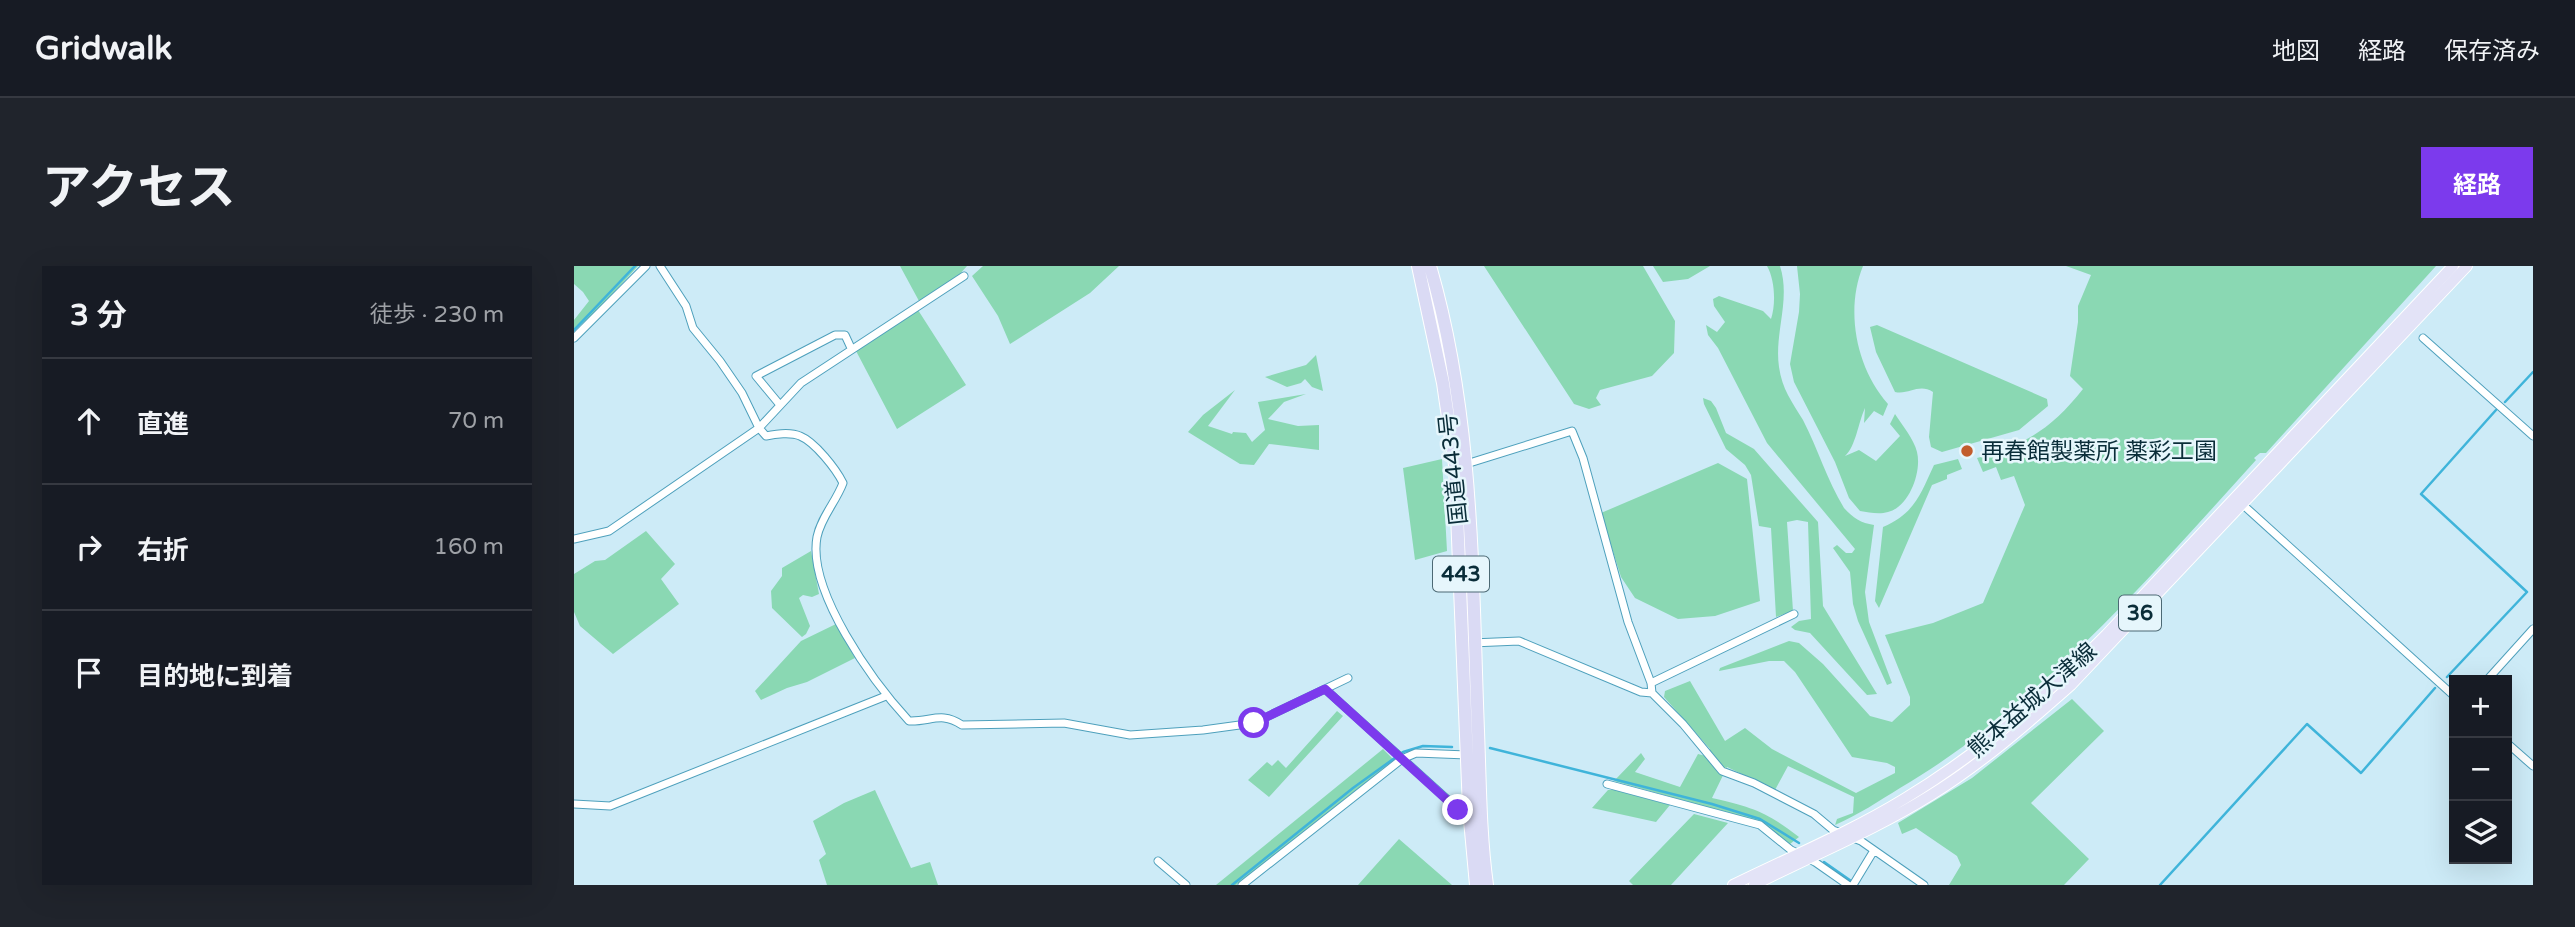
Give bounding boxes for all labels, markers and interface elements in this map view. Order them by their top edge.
text: Gridwalk [35,29,172,68]
text: 地図 [2272,37,2320,66]
text: 経路 [2358,37,2406,66]
text: 保存済み [2444,37,2540,66]
button: 経路 [2421,147,2533,218]
text: アクセス [42,159,236,218]
text: 3 分 [70,297,127,334]
text: 徒歩 · 230 m [370,301,504,329]
icon: ahead [70,402,108,440]
text: 70 m [448,407,504,435]
text: 直進 [137,409,189,440]
street label: 国道443号 [1434,412,1474,526]
place label: 再春館製薬所 薬彩工園 [1981,438,2217,466]
marker: 再春館製薬所 薬彩工園 [1959,443,1975,459]
icon: right [70,528,108,566]
text: 160 m [434,533,504,561]
text: 右折 [137,535,189,566]
road number: 443 [1433,556,1489,592]
road number: 36 [2119,596,2161,630]
street label: 熊本益城大津線 [1963,637,2103,764]
icon: arrive [70,654,108,692]
text: 目的地に到着 [137,661,293,692]
map controls [2449,675,2512,864]
button: + [2449,675,2512,738]
route start [1238,707,1269,738]
button: − [2449,738,2512,801]
route end [1442,794,1473,825]
button: layers [2449,801,2512,864]

